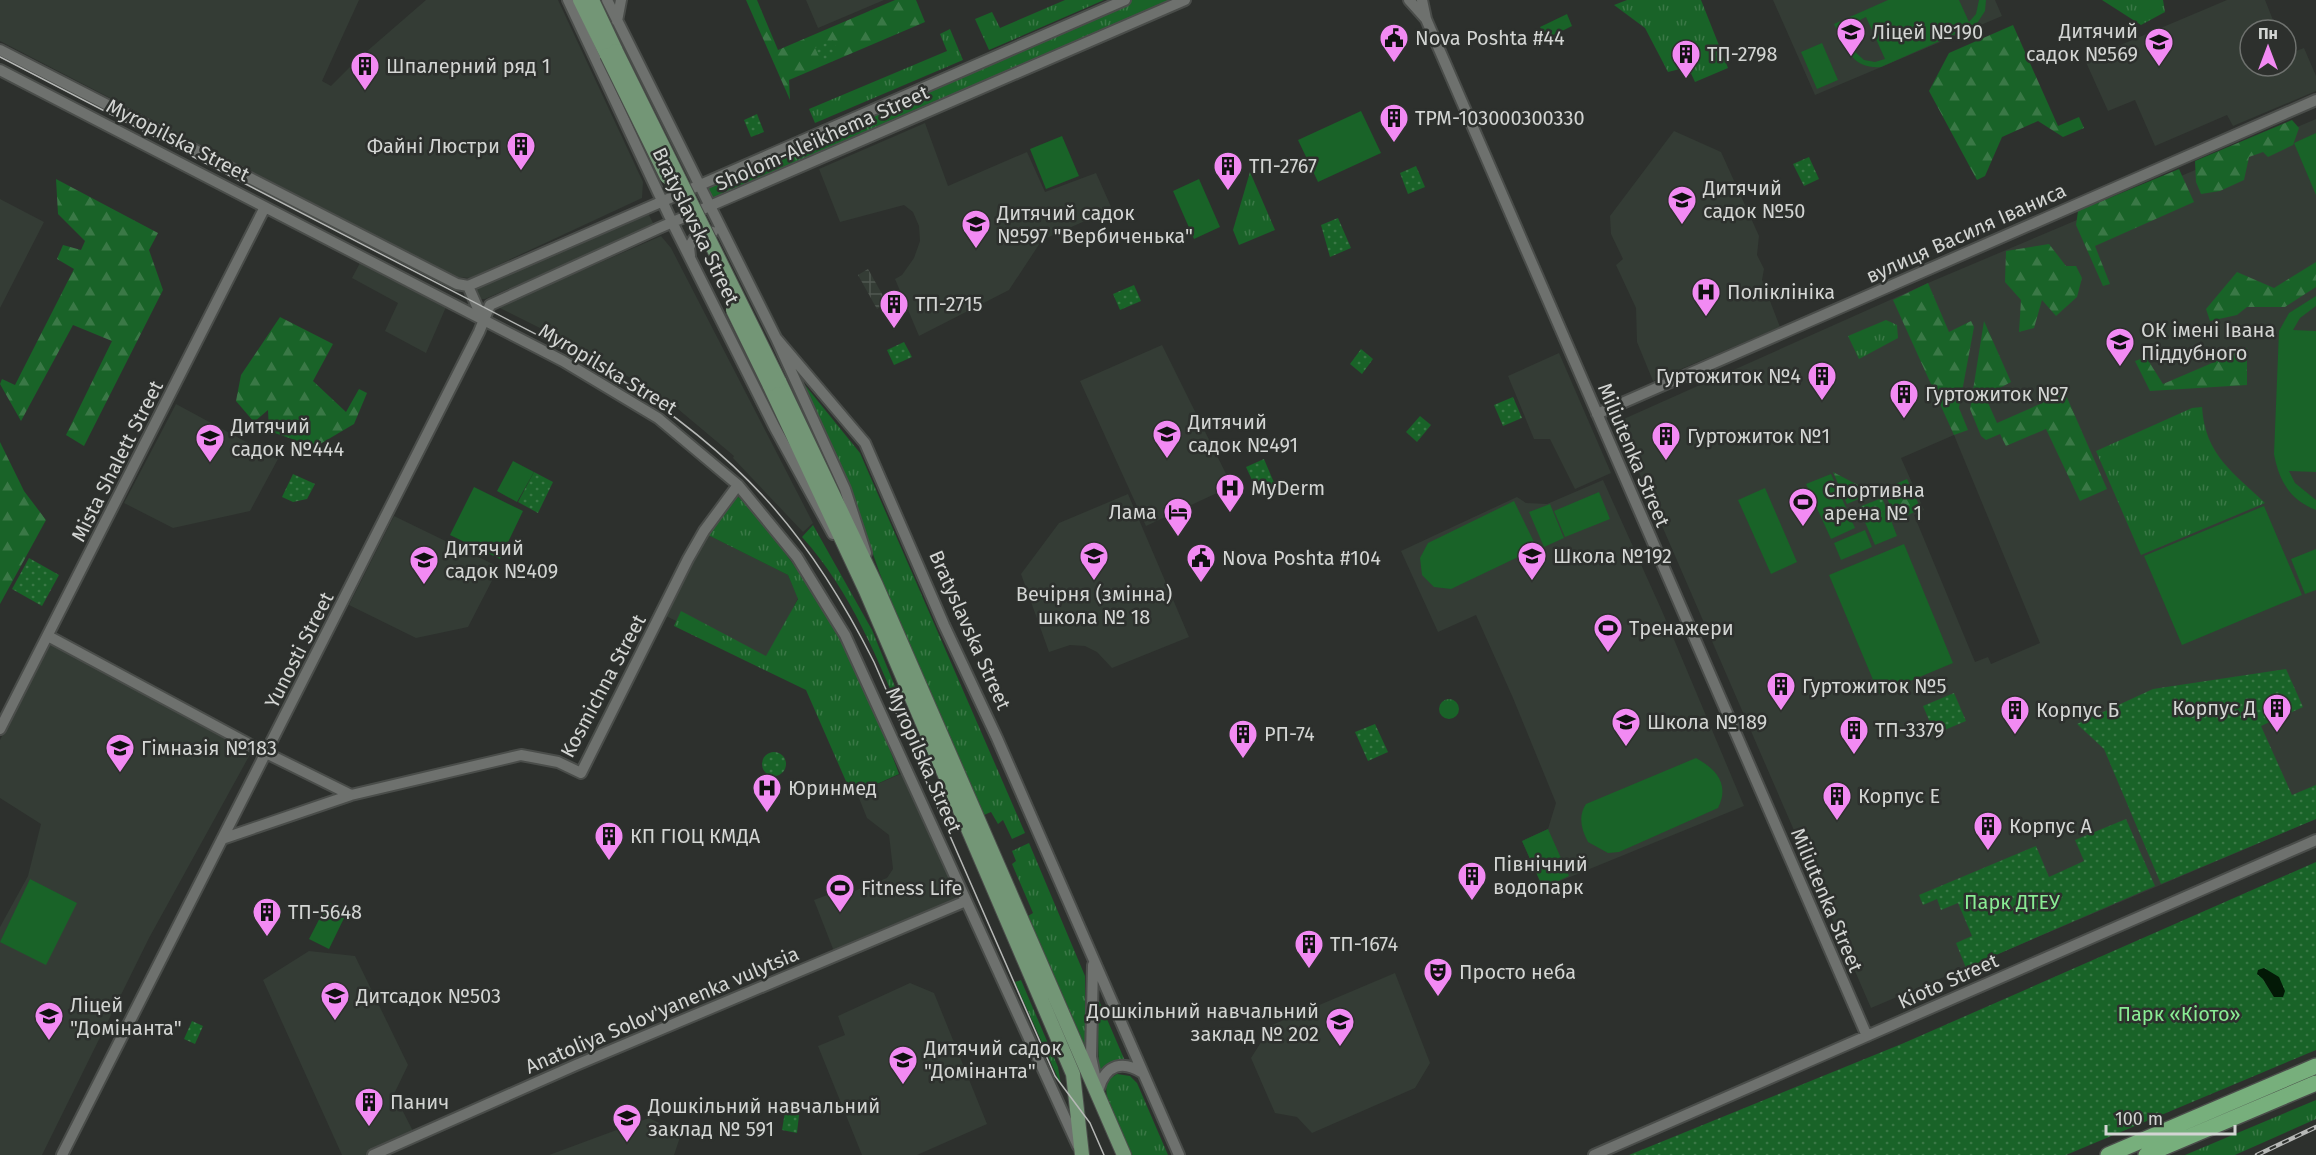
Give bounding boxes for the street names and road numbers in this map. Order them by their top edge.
street label: Sholom-Aleikhema Street [712,80,933,196]
street label: Myropilska Street [102,94,254,187]
street label: Bratyslavska Street [648,143,745,309]
street label: вулиця Василя Іваниса [1862,178,2070,288]
street label: Myropilska Street [534,318,682,420]
street label: Mista Shalett Street [66,376,168,546]
street label: Miliutenka Street [1593,379,1675,531]
street label: Bratyslavska Street [924,547,1016,714]
street label: Yunosti Street [260,587,339,712]
street label: Kosmichna Street [555,610,651,762]
street label: Myropilska Street [881,683,967,837]
street label: Miliutenka Street [1786,824,1868,976]
street label: Anatoliya Solov'yanenka vulytsia [522,941,802,1079]
street label: Kioto Street [1894,948,2003,1014]

